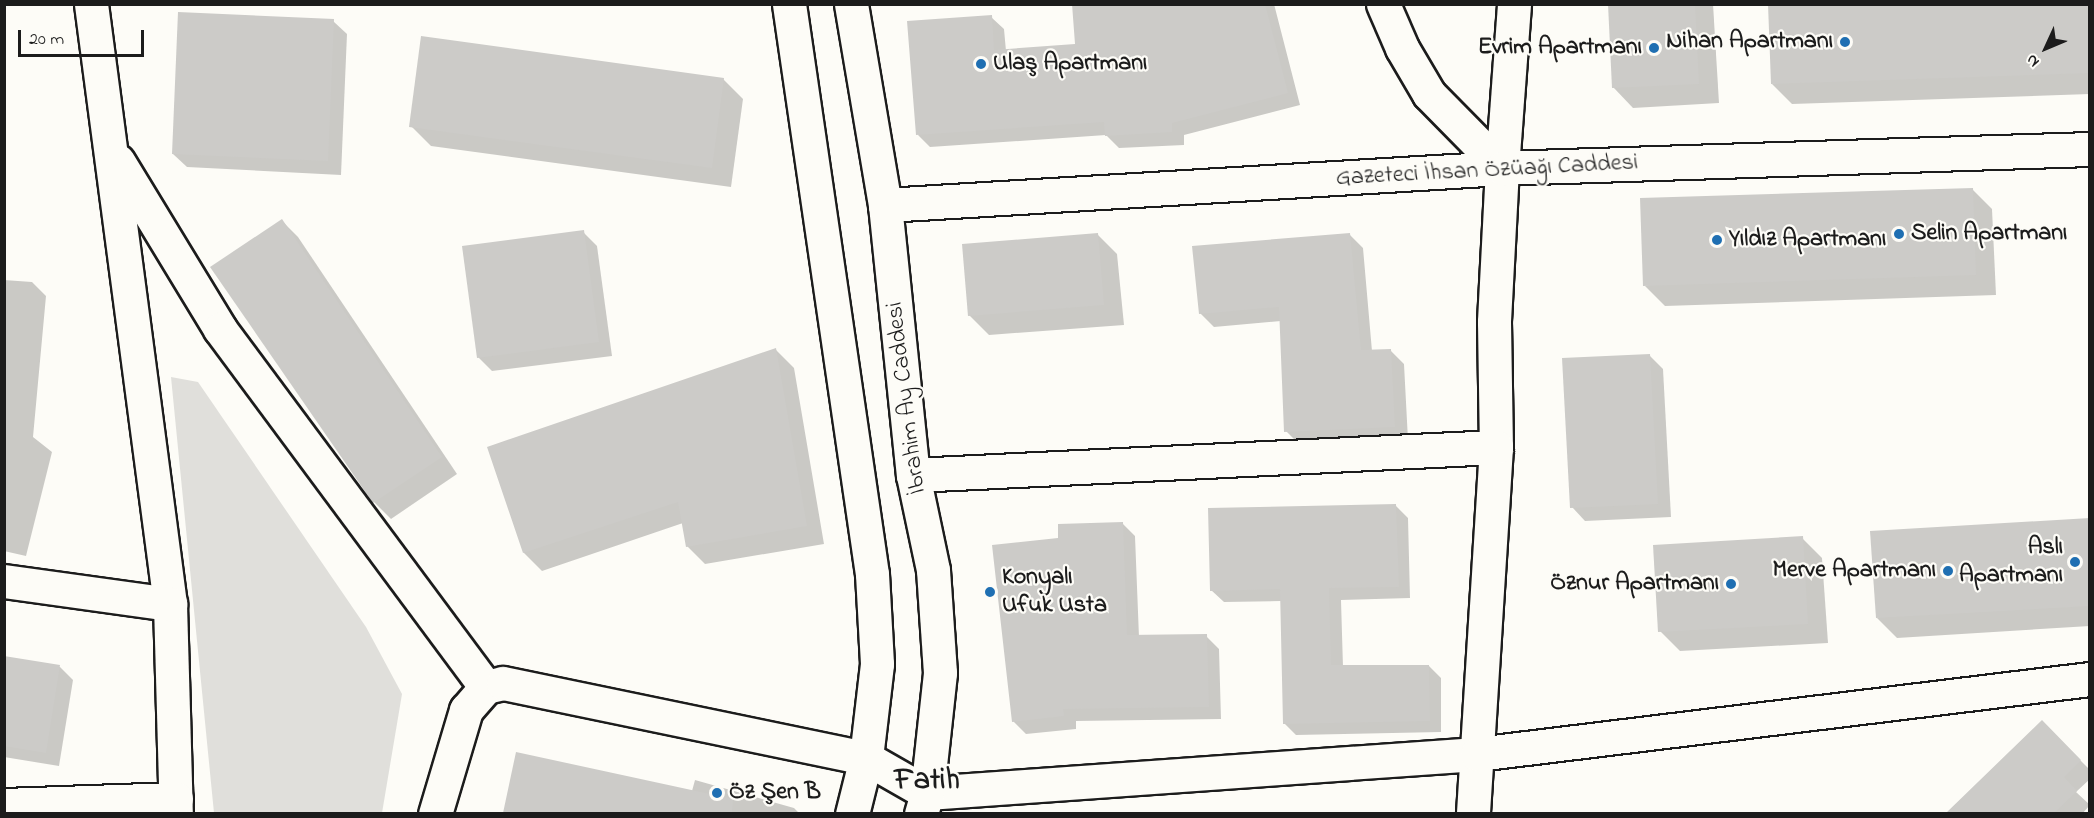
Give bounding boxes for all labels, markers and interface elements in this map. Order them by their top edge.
scale bar [21,18,147,56]
north arrow [2016,18,2076,78]
text: 20 m [29,27,64,53]
place label: Nihan Apartmanı [1666,28,1833,56]
place label: Evrim Apartmanı [1478,34,1642,62]
marker: Nihan Apartmanı [1838,35,1852,49]
marker: Evrim Apartmanı [1647,41,1661,55]
text: N [2021,48,2045,73]
place label: Ulaş Apartmanı [993,50,1147,78]
marker: Ulaş Apartmanı [974,57,988,71]
street label: Gazeteci İhsan Özüağı Caddesi [1335,149,1639,193]
place label: Selin Apartmanı [1911,220,2067,248]
place label: Yıldız Apartmanı [1729,226,1886,254]
marker: Selin Apartmanı [1892,227,1906,241]
marker: Yıldız Apartmanı [1710,233,1724,247]
street label: İbrahim Ay Caddesi [881,300,933,496]
place label: Aslı Apartmanı [1959,534,2063,590]
marker: Aslı Apartmanı [2068,555,2082,569]
place label: Merve Apartmanı [1772,557,1936,585]
place label: Konyalı Ufuk Usta [1002,564,1107,620]
marker: Merve Apartmanı [1941,564,1955,578]
place label: Öznur Apartmanı [1550,570,1719,598]
marker: Öznur Apartmanı [1724,577,1738,591]
marker: Konyalı Ufuk Usta [983,585,997,599]
district label: Fatih [894,763,960,799]
place label: Öz Şen B [729,779,821,807]
marker: Öz Şen B [710,786,724,800]

